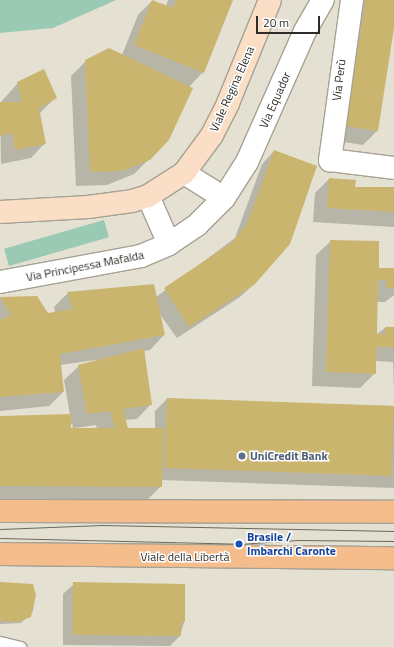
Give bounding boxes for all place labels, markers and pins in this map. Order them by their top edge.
place label: UniCredit Bank [250,449,328,463]
marker: UniCredit Bank [237,451,247,461]
place label: Brasile / Imbarchi Caronte [247,530,336,558]
marker: Brasile / Imbarchi Caronte [234,539,244,549]

